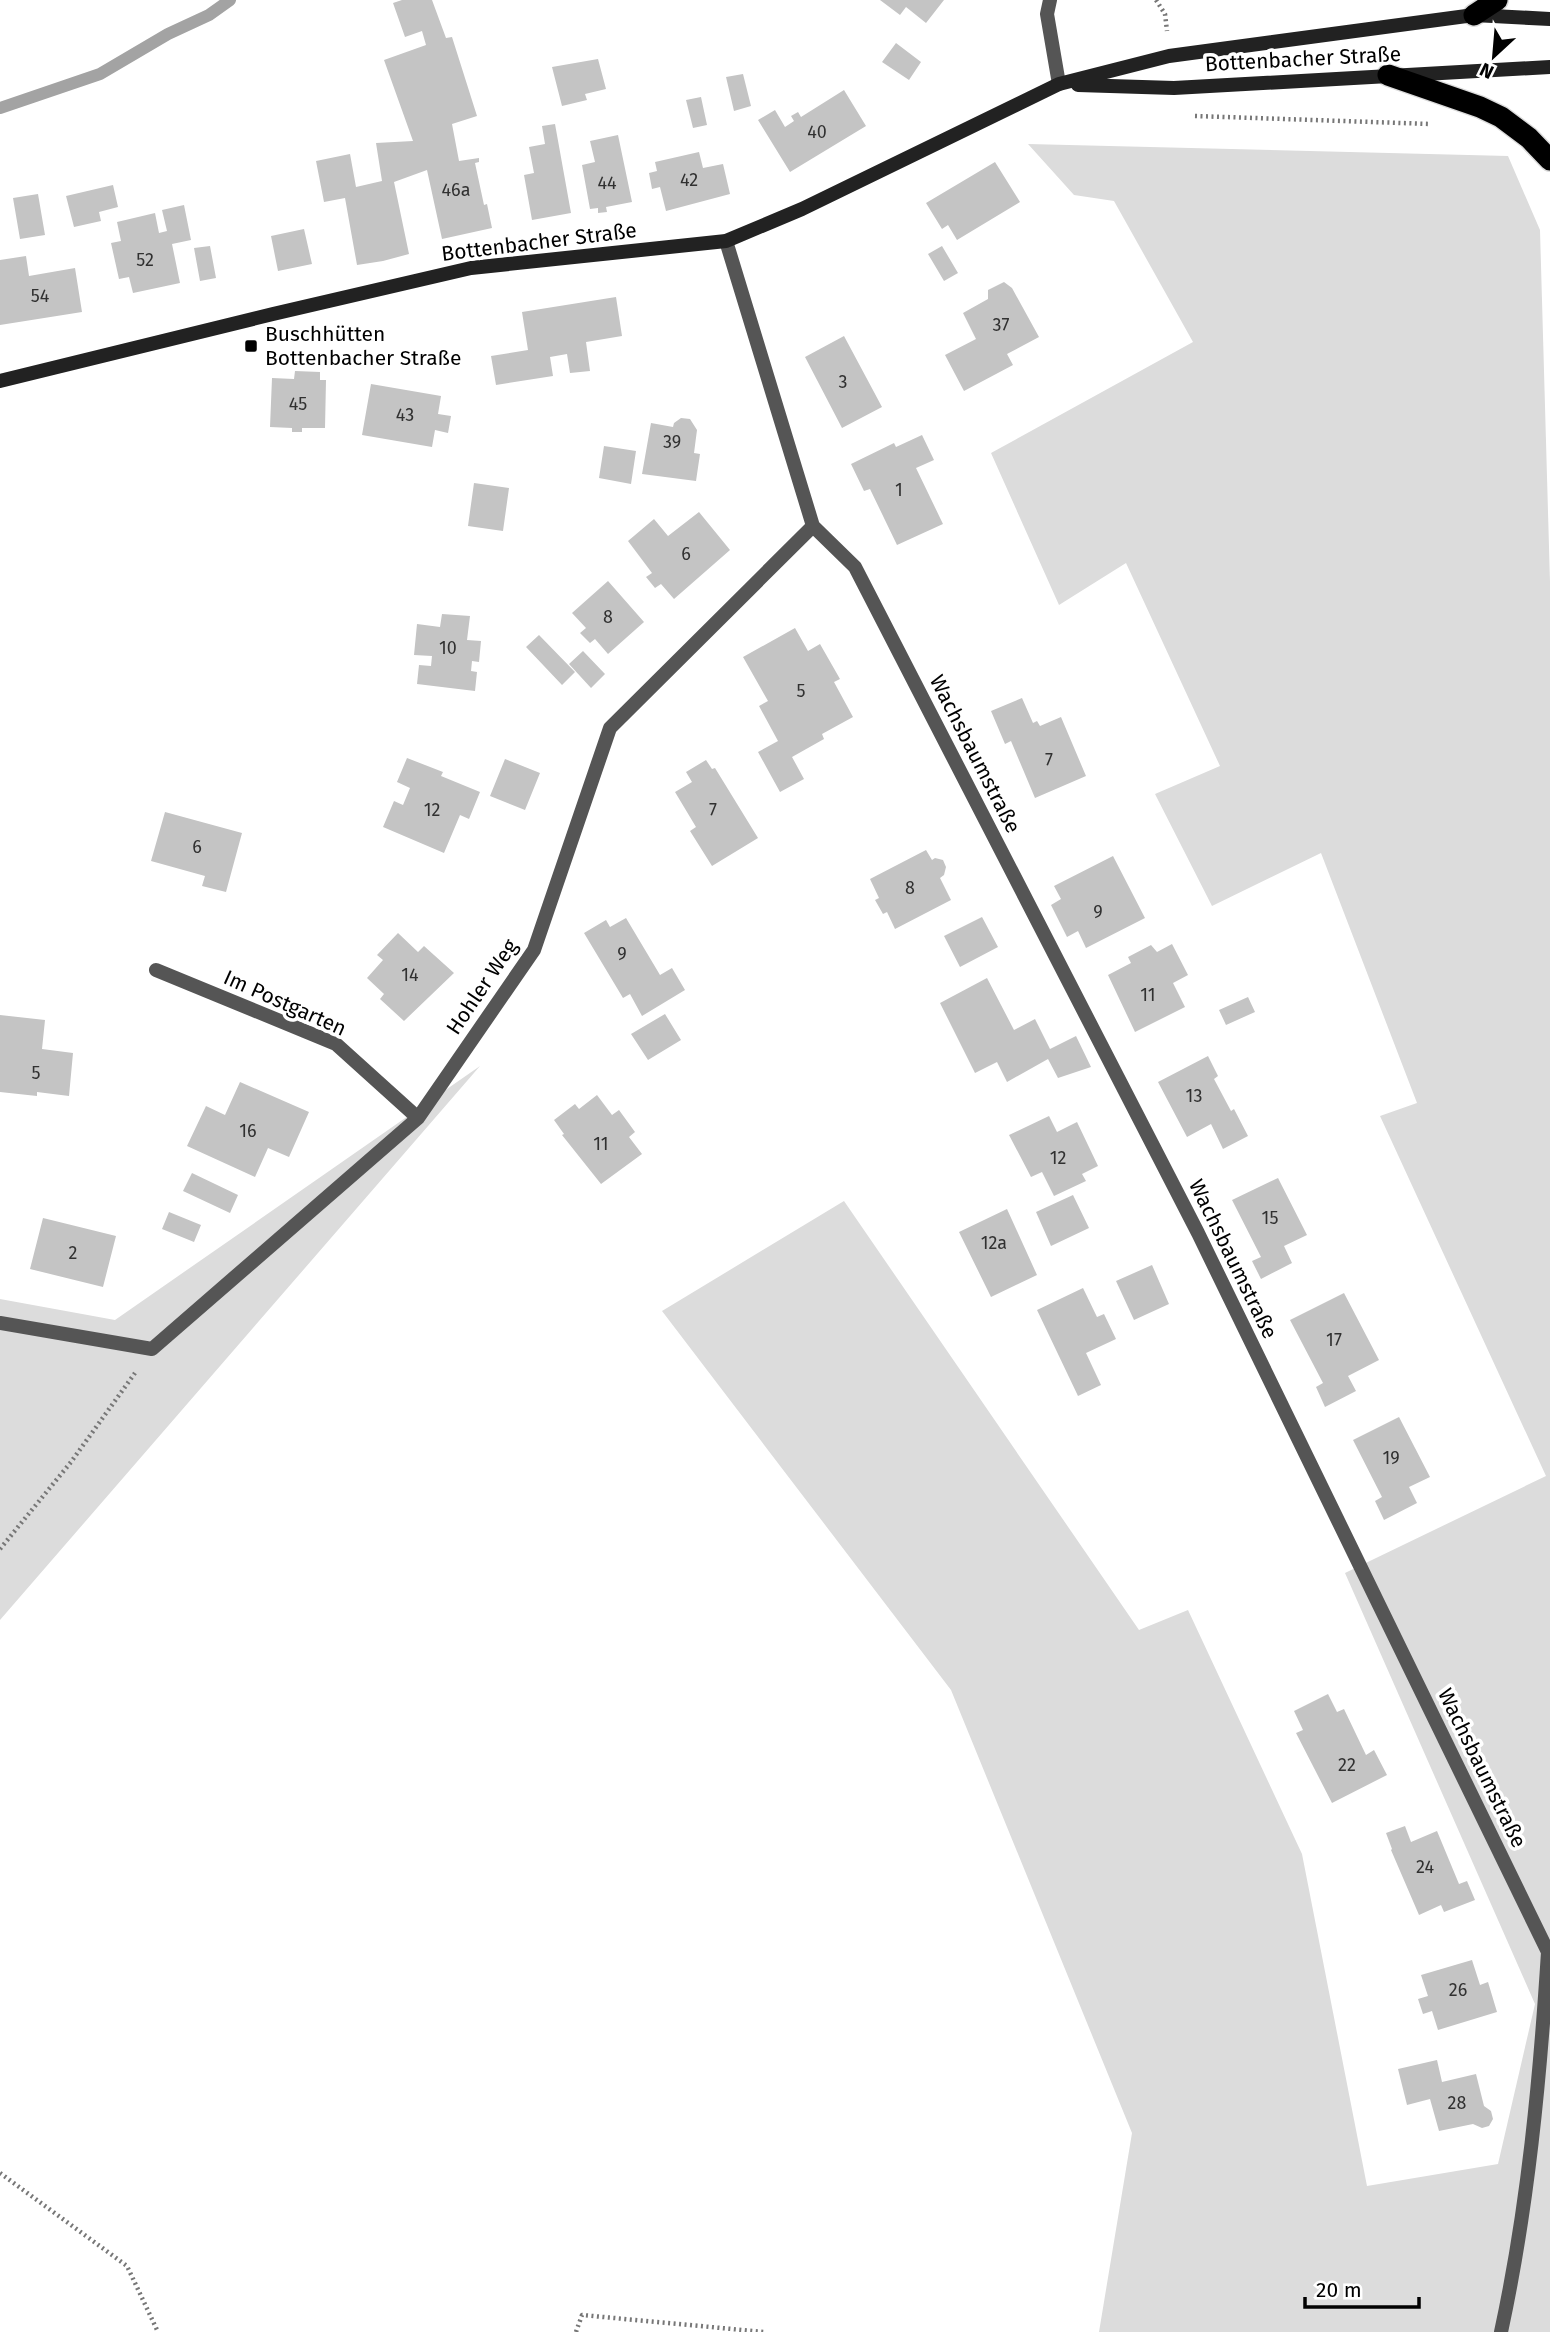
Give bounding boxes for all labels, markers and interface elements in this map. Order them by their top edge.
north arrow [1459,21,1529,91]
street label: Bottenbacher Straße [1204,41,1402,77]
text: N [1476,58,1497,84]
house number: 40 [807,121,827,143]
house number: 42 [680,169,698,191]
house number: 44 [597,172,617,194]
house number: 46a [442,179,470,201]
street label: Bottenbacher Straße [440,217,638,267]
house number: 52 [136,249,154,271]
house number: 54 [31,285,50,307]
house number: 37 [993,314,1009,336]
place label: Buschhütten Bottenbacher Straße [265,321,462,371]
marker: Buschhütten Bottenbacher Straße [243,338,259,354]
house number: 3 [839,371,847,393]
house number: 45 [289,393,307,415]
house number: 43 [396,404,414,426]
house number: 39 [663,431,681,453]
house number: 1 [895,479,903,501]
house number: 6 [681,543,691,565]
house number: 8 [603,606,613,628]
house number: 10 [439,637,457,659]
street label: Wachsbaumstraße [924,670,1026,838]
house number: 5 [796,680,806,702]
house number: 7 [1045,749,1053,771]
house number: 12 [424,799,440,821]
house number: 7 [709,799,717,821]
house number: 6 [192,836,202,858]
house number: 8 [905,877,915,899]
house number: 9 [1093,901,1103,923]
street label: Hohler Weg [441,934,523,1040]
house number: 9 [617,943,627,965]
street label: Im Postgarten [220,964,350,1042]
house number: 14 [401,964,419,986]
house number: 11 [1140,984,1156,1006]
house number: 5 [31,1062,41,1084]
house number: 13 [1186,1085,1202,1107]
house number: 16 [239,1120,257,1142]
house number: 11 [593,1133,609,1155]
house number: 12 [1050,1147,1066,1169]
street label: Wachsbaumstraße [1183,1175,1283,1343]
house number: 15 [1262,1207,1278,1229]
house number: 12a [981,1232,1007,1254]
house number: 2 [69,1242,78,1264]
house number: 17 [1326,1329,1342,1351]
house number: 19 [1382,1447,1400,1469]
street label: Wachsbaumstraße [1432,1684,1532,1852]
house number: 22 [1338,1754,1356,1776]
house number: 24 [1416,1856,1434,1878]
house number: 26 [1449,1979,1467,2001]
house number: 28 [1448,2092,1466,2114]
scale bar [1305,2266,1419,2310]
text: 20 m [1316,2277,1362,2303]

